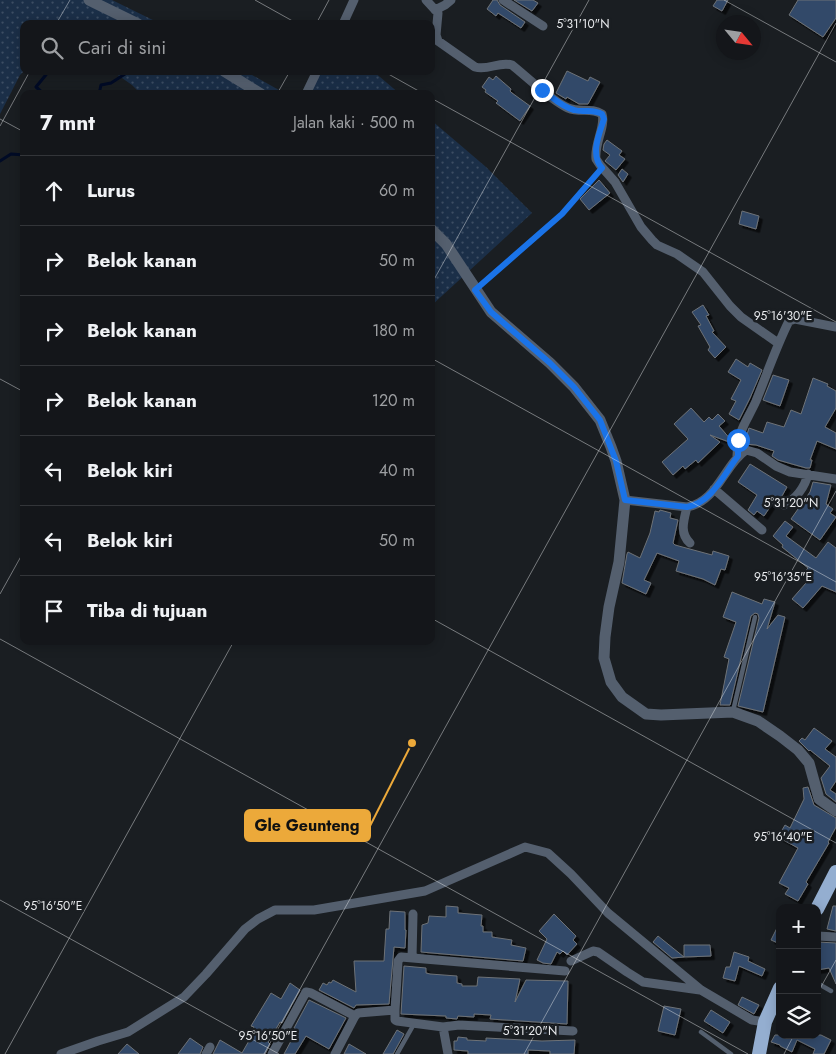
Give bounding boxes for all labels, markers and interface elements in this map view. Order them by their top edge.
text: 5°31'10"N [557,15,609,33]
north arrow [716,15,761,60]
search box [20,20,435,75]
icon: search [38,34,66,62]
text: Cari di sini [78,34,166,61]
route end [531,79,554,102]
text: 7 mnt [40,108,95,138]
text: Jalan kaki · 500 m [293,111,415,134]
icon: ahead [40,177,68,205]
text: Lurus [87,177,135,204]
text: 60 m [379,179,415,202]
icon: right [40,247,68,275]
text: Belok kanan [87,247,197,274]
text: 50 m [379,249,415,272]
text: 95°16'30"E [754,307,812,325]
icon: right [40,317,68,345]
text: Belok kanan [87,317,197,344]
text: 180 m [372,319,415,342]
icon: right [40,387,68,415]
text: Belok kanan [87,387,197,414]
text: 120 m [372,389,415,412]
route start [727,429,750,452]
icon: left [40,457,68,485]
text: Belok kiri [87,457,173,484]
text: 40 m [379,459,415,482]
text: 5°31'20"N [764,494,818,512]
icon: left [40,527,68,555]
text: Belok kiri [87,527,173,554]
text: 50 m [379,529,415,552]
text: 95°16'35"E [754,568,812,586]
icon: arrive [40,597,68,625]
text: Tiba di tujuan [87,597,207,624]
callout: Gle Geunteng [245,810,370,841]
text: Gle Geunteng [254,814,360,837]
text: 95°16'40"E [753,828,813,846]
text: 95°16'50"E [24,897,82,915]
map controls [776,904,821,1039]
button: + [776,904,821,949]
button: − [776,949,821,994]
button: layers [776,994,821,1039]
text: 5°31'20"N [503,1022,557,1040]
text: 95°16'50"E [239,1027,297,1045]

